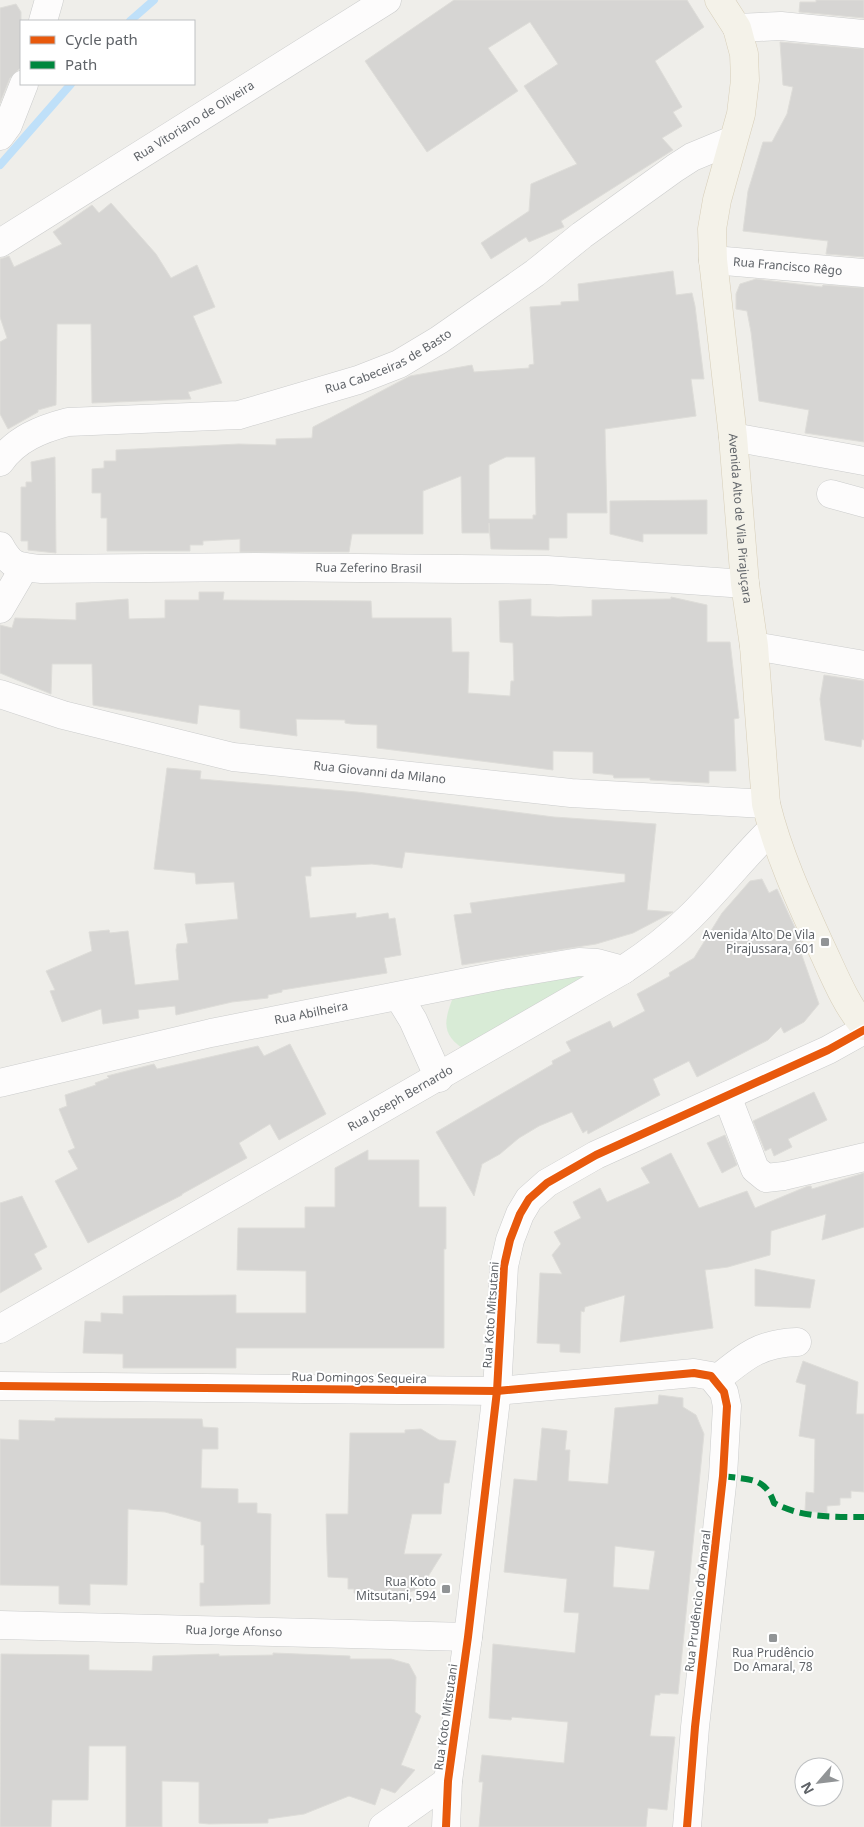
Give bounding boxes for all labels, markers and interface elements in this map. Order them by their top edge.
legend [20,20,195,85]
text: Cycle path [65,29,138,49]
text: Path [65,54,97,74]
street label: Rua Vitoriano de Oliveira [130,76,257,165]
street label: Rua Francisco Rêgo [732,253,843,279]
street label: Rua Cabeceiras de Basto [323,325,455,397]
street label: Avenida Alto de Vila Pirajuçara [725,433,757,605]
street label: Rua Zeferino Brasil [315,559,422,577]
street label: Rua Giovanni da Milano [313,757,447,788]
place label: Avenida Alto De Vila Pirajussara, 601 [702,926,815,957]
marker: Avenida Alto De Vila Pirajussara, 601 [819,936,831,948]
street label: Rua Abilheira [273,997,349,1028]
street label: Rua Joseph Bernardo [344,1061,456,1135]
street label: Rua Koto Mitsutani [478,1261,503,1369]
street label: Rua Domingos Sequeira [291,1368,427,1387]
street label: Rua Prudêncio do Amaral [680,1529,715,1673]
place label: Rua Koto Mitsutani, 594 [356,1573,436,1604]
marker: Rua Koto Mitsutani, 594 [440,1583,452,1595]
street label: Rua Jorge Afonso [185,1621,283,1640]
marker: Rua Prudêncio Do Amaral, 78 [767,1632,779,1644]
place label: Rua Prudêncio Do Amaral, 78 [732,1644,814,1675]
street label: Rua Koto Mitsutani [430,1663,461,1771]
north arrow [794,1757,844,1807]
text: N [796,1779,818,1798]

